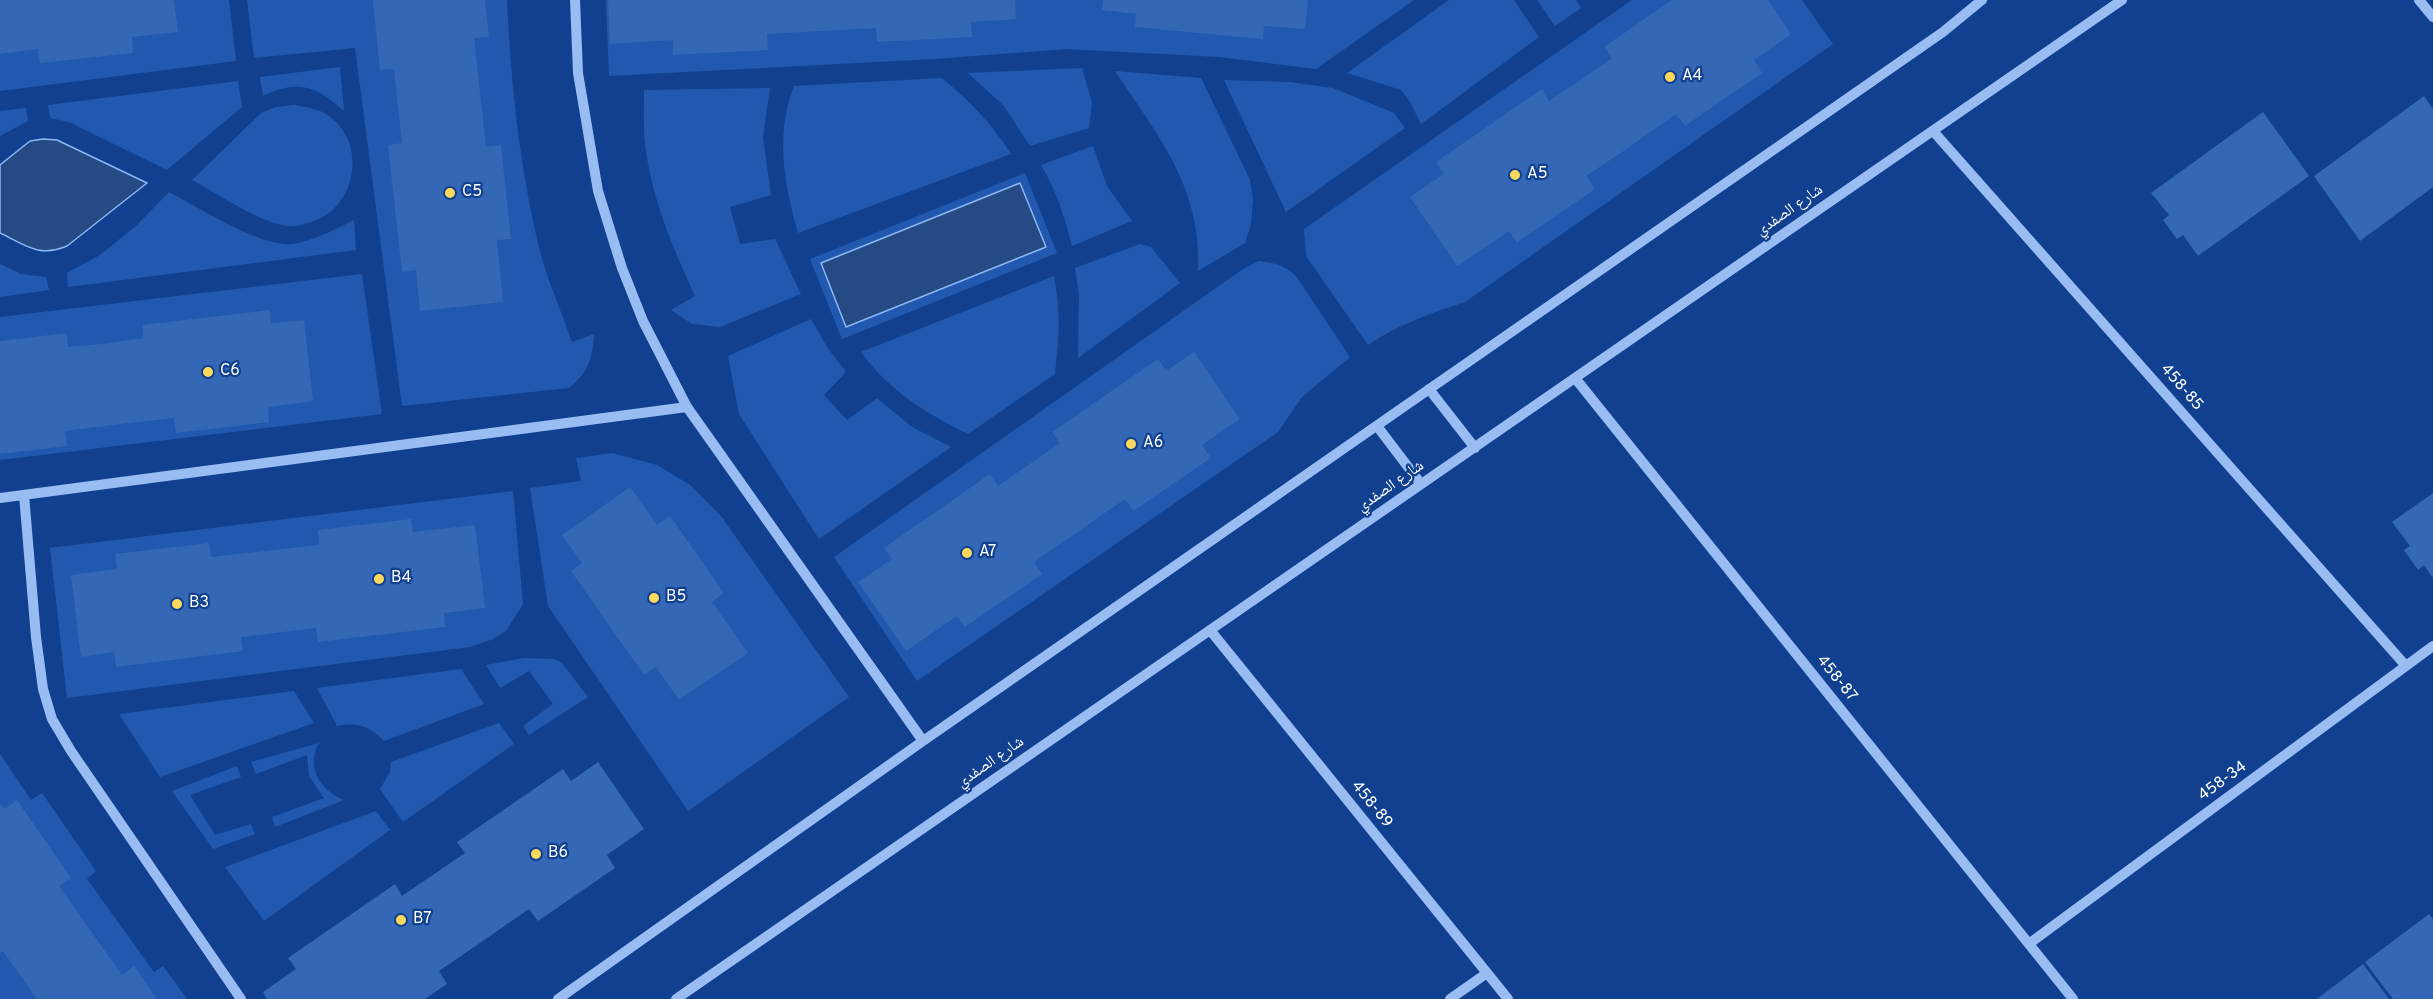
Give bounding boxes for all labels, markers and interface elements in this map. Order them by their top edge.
place label: A4 [1682,67,1702,87]
marker: A4 [1663,70,1677,84]
place label: A5 [1527,165,1548,185]
marker: A5 [1508,168,1522,182]
street label: شارع الصفدي [1753,181,1827,241]
place label: C5 [462,183,482,203]
marker: C5 [443,186,457,200]
street label: 458-85 [2155,361,2207,415]
place label: C6 [220,362,240,382]
marker: C6 [201,365,215,379]
place label: A6 [1143,434,1163,454]
marker: A6 [1124,437,1138,451]
street label: شارع الصفدي [1354,457,1428,517]
place label: A7 [979,543,996,563]
marker: A7 [960,546,974,560]
place label: B4 [391,569,411,589]
marker: B4 [372,572,386,586]
place label: B5 [666,588,686,608]
marker: B5 [647,591,661,605]
place label: B3 [189,594,209,614]
marker: B3 [170,597,184,611]
street label: 458-87 [1812,652,1860,706]
street label: شارع الصفدي [954,733,1028,793]
street label: 458-34 [2195,758,2251,806]
street label: 458-89 [1346,778,1396,832]
place label: B6 [548,844,568,864]
marker: B6 [529,847,543,861]
place label: B7 [413,910,432,930]
marker: B7 [394,913,408,927]

